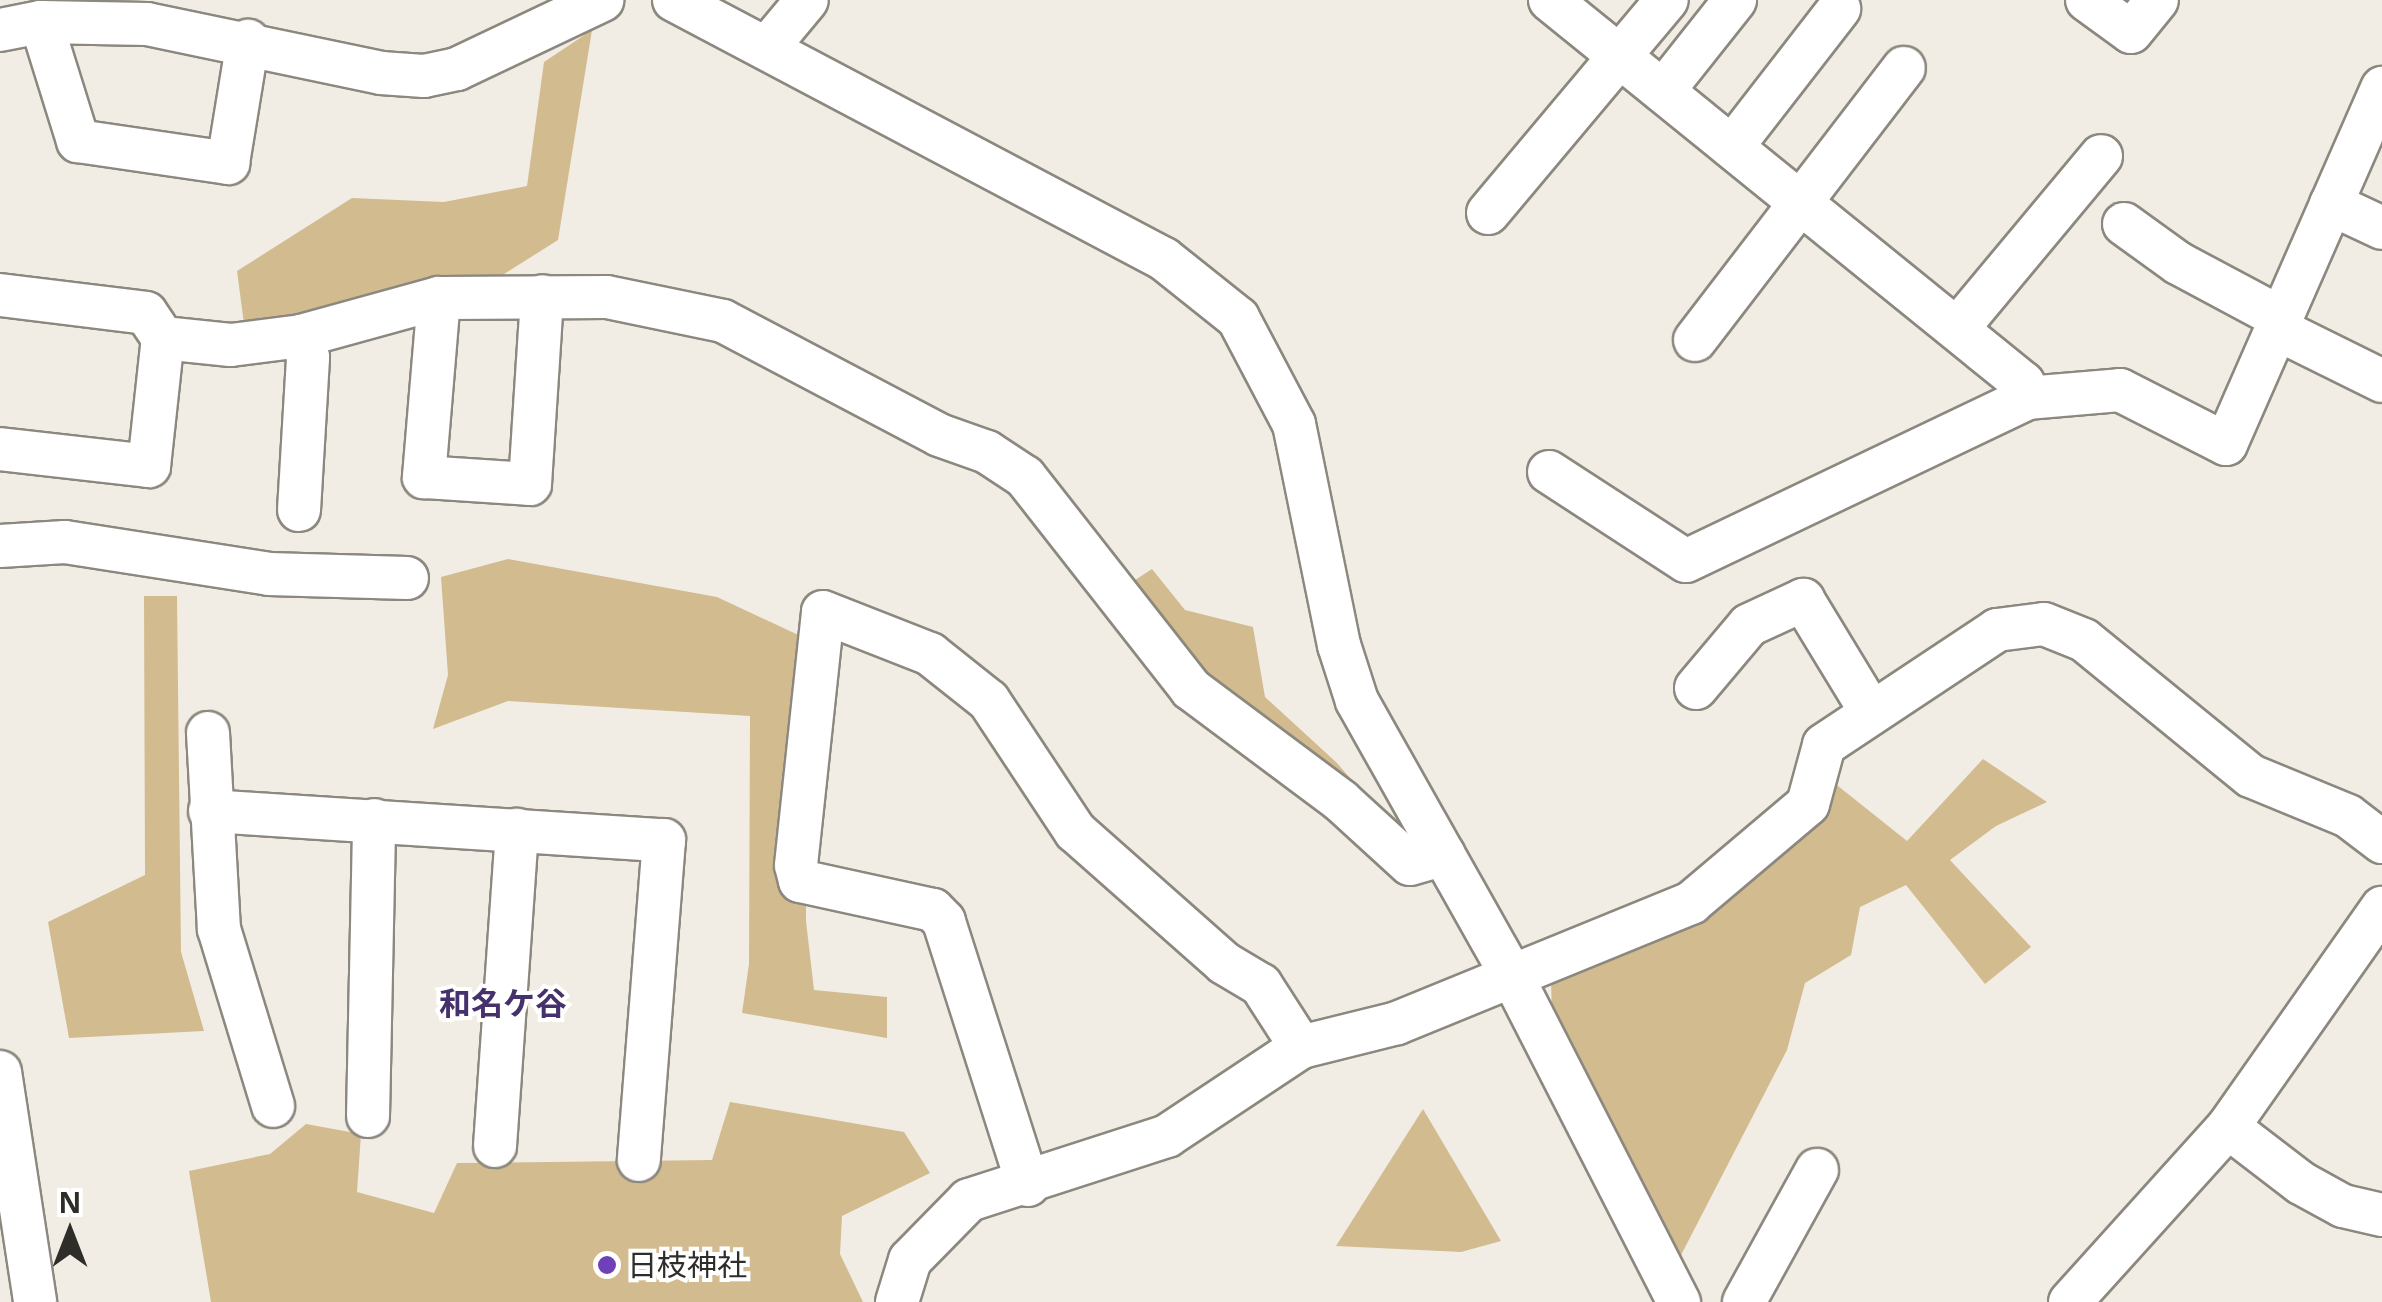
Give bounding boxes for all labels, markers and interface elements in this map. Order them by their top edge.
district label: 和名ケ谷 [439,984,567,1022]
north arrow [20,1182,120,1282]
text: N [59,1183,81,1221]
place label: 日枝神社 [627,1247,747,1283]
marker: 日枝神社 [596,1254,618,1276]

